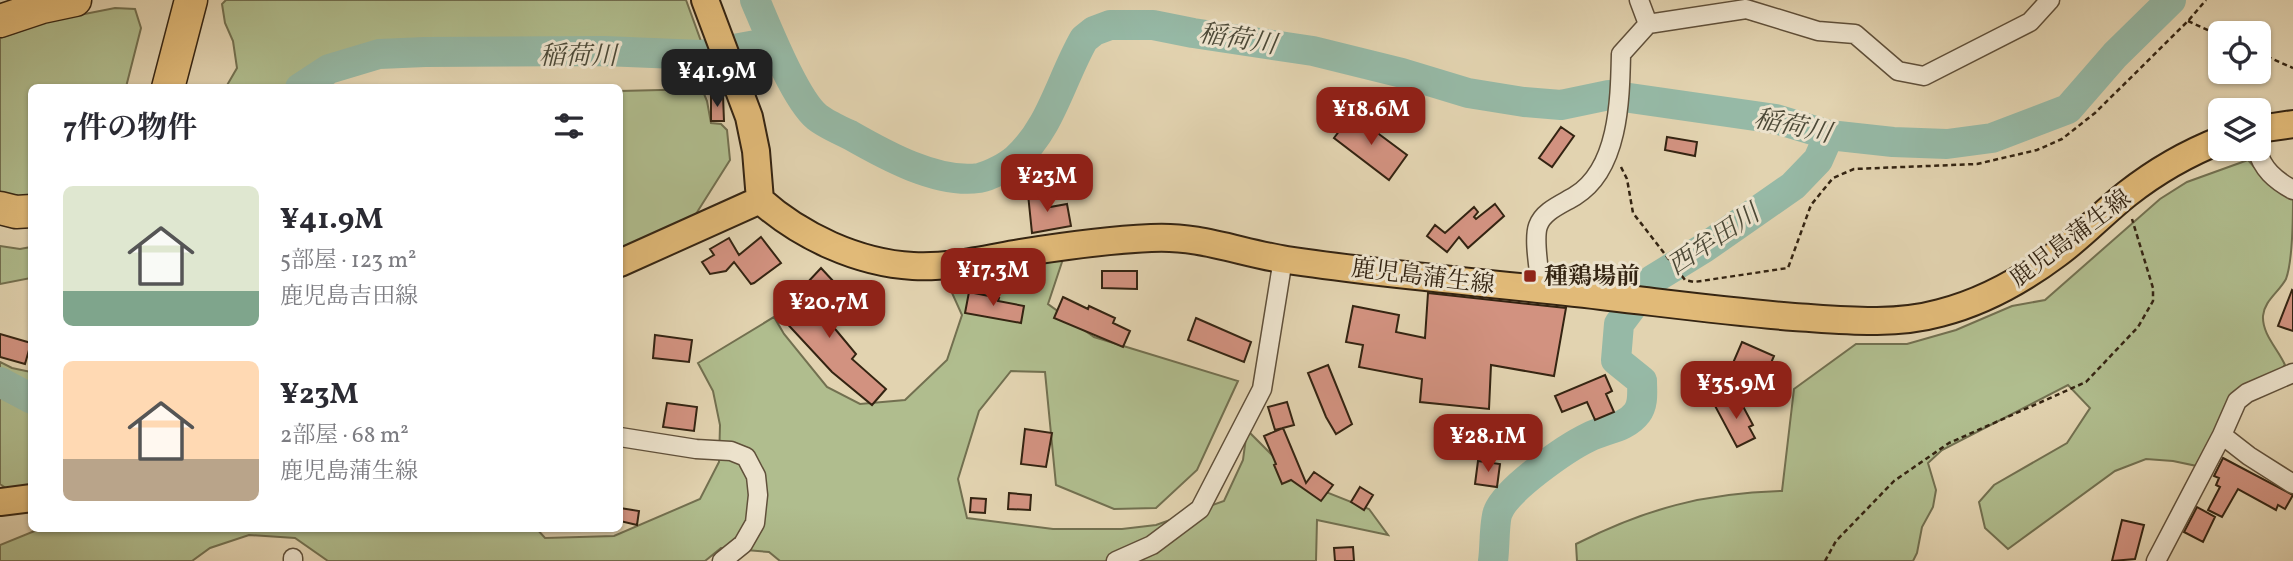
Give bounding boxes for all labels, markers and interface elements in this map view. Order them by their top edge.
water label: 稲荷川 [1196,16,1282,64]
map controls [2208,21,2271,161]
button: locate [2208,21,2271,84]
water label: 稲荷川 [539,39,620,75]
pin: ¥41.9M [660,50,774,109]
text: ¥41.9M [677,56,757,88]
pin: ¥18.6M [1314,88,1428,147]
text: ¥18.6M [1332,94,1410,126]
button: layers [2208,98,2271,161]
water label: 稲荷川 [1751,101,1837,153]
icon: filters [550,107,588,145]
text: 7件の物件 [63,108,197,150]
pin: ¥23M [1006,154,1088,214]
text: ¥23M [1017,161,1077,193]
street label: 鹿児島蒲生線 [2003,183,2139,297]
water label: 西牟田川 [1661,195,1770,285]
text: ¥41.9M [280,199,383,241]
icon: home [119,214,203,298]
text: 5部屋 · 123 m² [280,245,417,277]
pin: ¥17.3M [936,248,1050,308]
street label: 鹿児島蒲生線 [1349,252,1496,304]
text: ¥17.3M [957,255,1029,287]
place label: 種鶏場前 [1544,261,1640,295]
marker: 種鶏場前 [1522,268,1538,284]
pin: ¥20.7M [772,280,886,340]
text: 鹿児島吉田線 [280,281,418,313]
text: ¥20.7M [789,287,869,319]
pin: ¥35.9M [1679,362,1793,421]
text: ¥35.9M [1697,368,1775,400]
text: ¥23M [280,374,358,416]
icon: home [119,389,203,473]
pin: ¥28.1M [1431,414,1545,474]
text: 2部屋 · 68 m² [280,420,409,452]
text: ¥28.1M [1450,421,1526,453]
text: 鹿児島蒲生線 [280,456,418,488]

